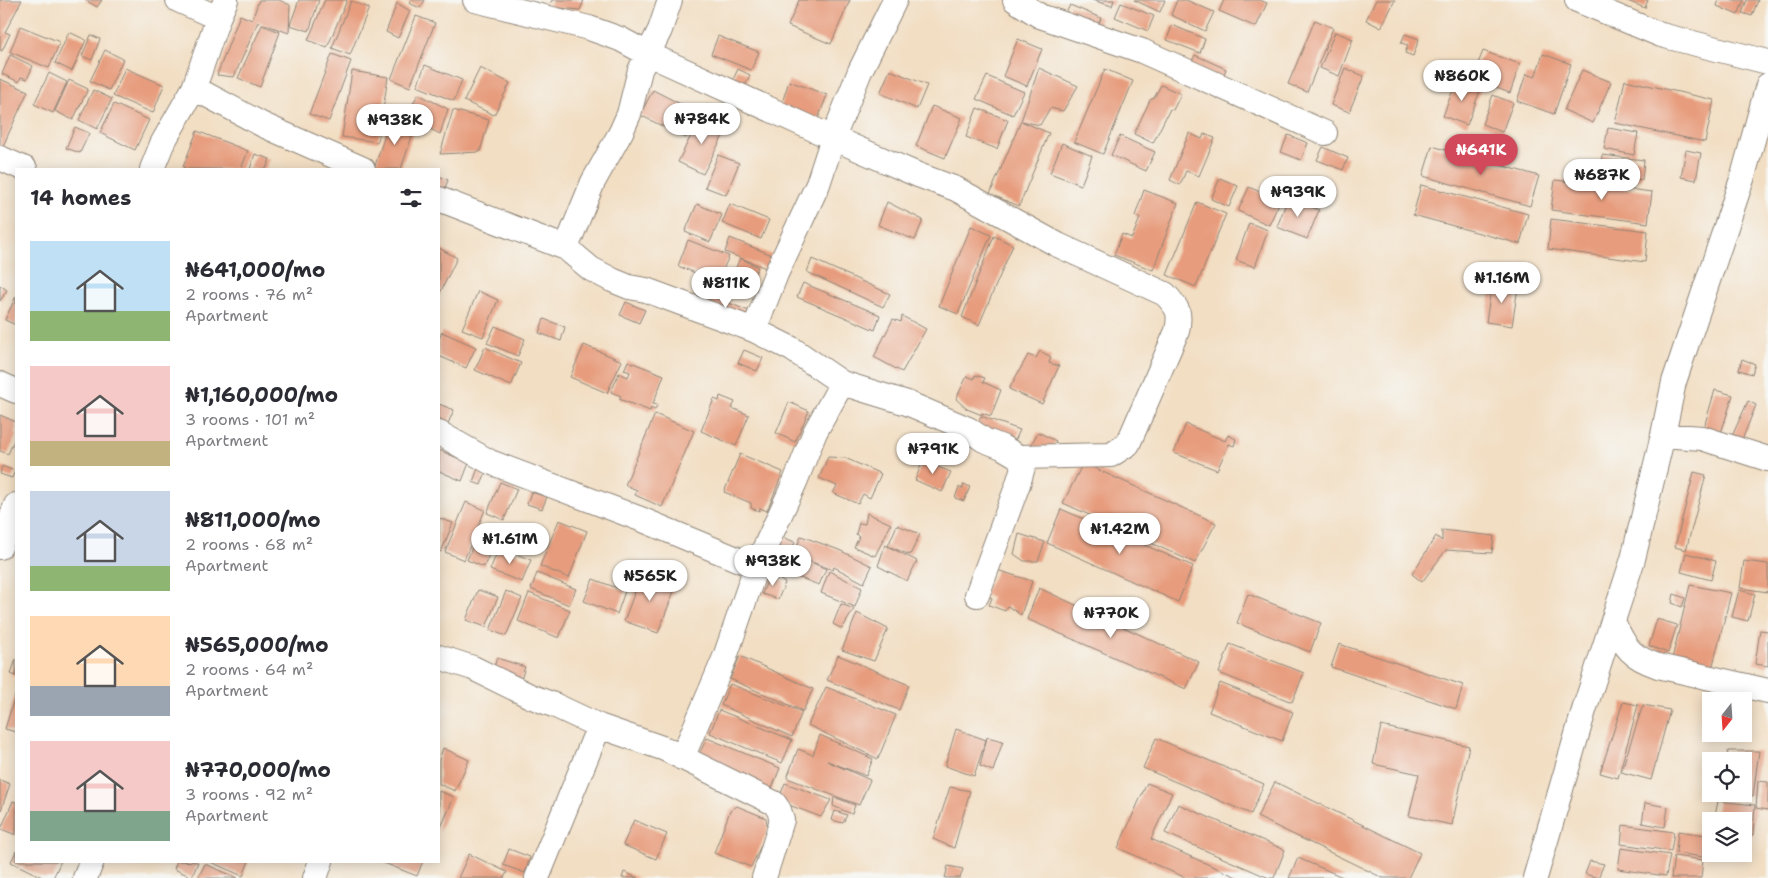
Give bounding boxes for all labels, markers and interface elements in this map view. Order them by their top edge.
pin: ₦860K [1427,59,1497,102]
text: ₦860K [1434,65,1490,86]
pin: ₦784K [667,102,737,145]
pin: ₦938K [360,104,430,146]
text: ₦784K [674,108,730,129]
text: ₦938K [367,109,423,130]
pin: ₦641K [1446,134,1516,176]
text: ₦641K [1456,139,1506,160]
pin: ₦687K [1567,158,1637,201]
text: ₦687K [1574,164,1630,185]
pin: ₦939K [1263,176,1333,218]
text: ₦939K [1270,181,1326,202]
text: 14 homes [30,184,131,212]
icon: filters [397,184,425,212]
text: ₦641,000/mo [185,256,325,284]
icon: home [70,261,130,321]
pin: ₦1.16M [1461,262,1543,304]
pin: ₦811K [691,266,761,309]
text: ₦1.16M [1474,267,1530,288]
text: ₦811K [702,272,750,293]
text: 2 rooms · 76 m² [185,284,313,305]
text: Apartment [185,305,268,326]
text: ₦1,160,000/mo [185,381,338,409]
icon: home [70,386,130,446]
text: 3 rooms · 101 m² [185,409,315,430]
text: Apartment [185,430,268,451]
pin: ₦791K [898,432,968,475]
text: ₦791K [907,438,959,459]
text: ₦811,000/mo [185,506,321,534]
icon: home [70,511,130,571]
pin: ₦1.42M [1079,512,1161,555]
text: ₦1.42M [1090,518,1150,539]
pin: ₦1.61M [469,522,551,565]
text: ₦1.61M [482,528,538,549]
text: 2 rooms · 68 m² [185,534,313,555]
pin: ₦938K [738,544,808,587]
text: ₦938K [745,550,801,571]
text: Apartment [185,555,268,576]
pin: ₦565K [615,560,685,602]
text: ₦565K [623,565,677,586]
pin: ₦770K [1076,596,1146,639]
text: ₦770K [1083,602,1139,623]
text: ₦565,000/mo [185,631,329,659]
icon: home [70,636,130,696]
text: 2 rooms · 64 m² [185,659,313,680]
text: Apartment [185,680,268,701]
north arrow [1702,692,1752,742]
map controls [1702,692,1752,862]
button: locate [1702,752,1752,802]
text: ₦770,000/mo [185,756,331,784]
icon: home [70,761,130,821]
text: 3 rooms · 92 m² [185,784,313,805]
text: Apartment [185,805,268,826]
button: layers [1702,812,1752,862]

